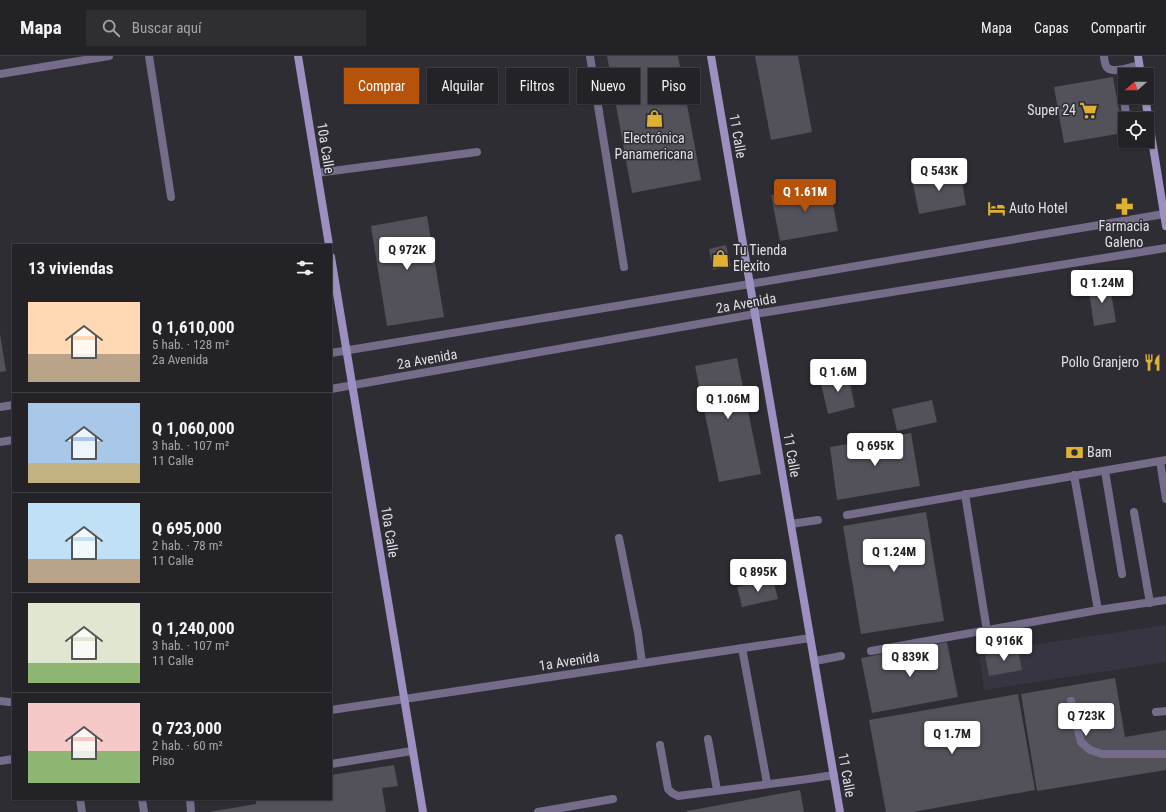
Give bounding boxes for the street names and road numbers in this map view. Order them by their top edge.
street label: 11 Calle [726,113,750,160]
street label: 10a Calle [314,121,338,175]
street label: 2a Avenida [715,290,777,316]
street label: 2a Avenida [396,346,458,372]
street label: 11 Calle [780,432,804,479]
street label: 10a Calle [378,505,402,559]
street label: 1a Avenida [538,648,600,674]
street label: 11 Calle [835,752,859,799]

